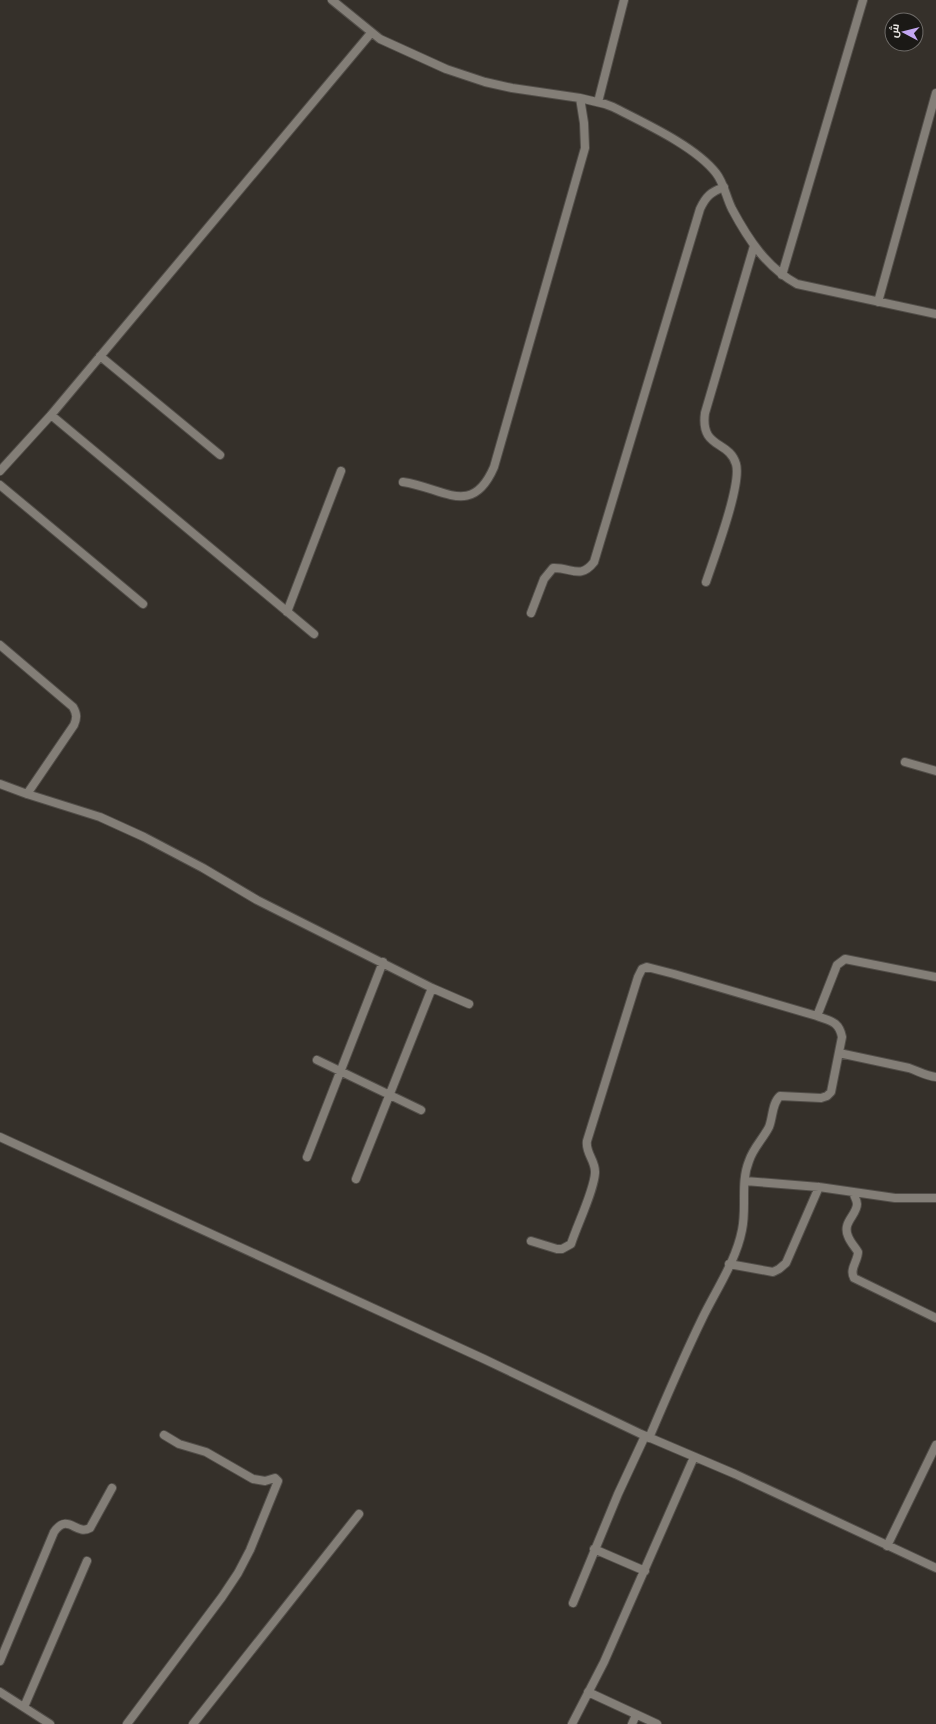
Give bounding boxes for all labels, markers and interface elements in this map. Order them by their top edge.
north arrow [884,12,924,52]
text: ش [887,23,902,39]

